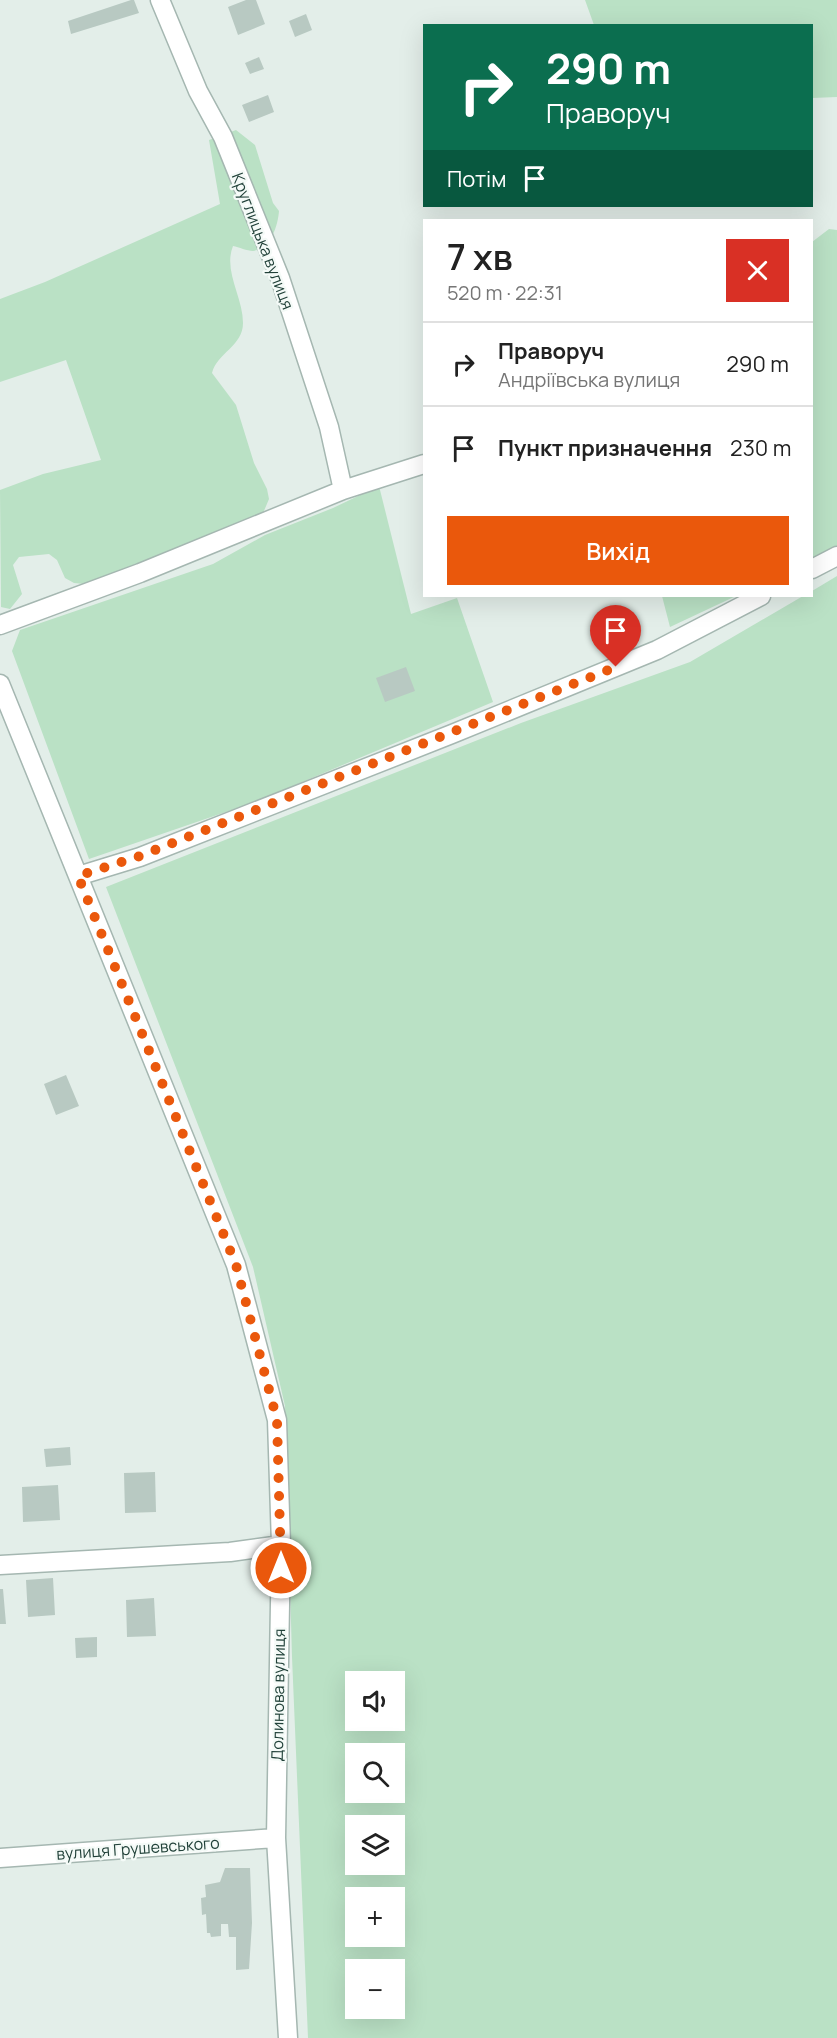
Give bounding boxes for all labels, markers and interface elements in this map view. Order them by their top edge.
text: 290 m [546,39,671,97]
icon: right [447,48,525,126]
text: Праворуч [546,94,670,131]
icon: arrive [518,162,551,195]
text: Потім [447,164,506,194]
street label: Круглицька вулиця [227,169,299,313]
text: 7 хв [447,232,513,281]
button: close [726,239,789,302]
text: 520 m · 22:31 [447,279,563,306]
text: Праворуч [498,336,604,366]
icon: right [447,348,480,381]
text: 290 m [726,349,789,379]
text: Андріївська вулиця [498,366,680,393]
icon: arrive [447,432,480,465]
text: Пункт призначення [498,433,712,463]
text: 230 m [730,433,791,463]
button: Вихід [447,516,789,585]
pin [590,605,641,667]
icon: arrive [599,614,632,647]
position arrow [249,1536,313,1600]
street label: Долинова вулиця [266,1628,290,1762]
map controls [345,1671,405,2019]
button: sound [345,1671,405,1731]
button: search [345,1743,405,1803]
button: layers [345,1815,405,1875]
street label: вулиця Грушевського [56,1831,220,1865]
button: + [345,1887,405,1947]
button: − [345,1959,405,2019]

